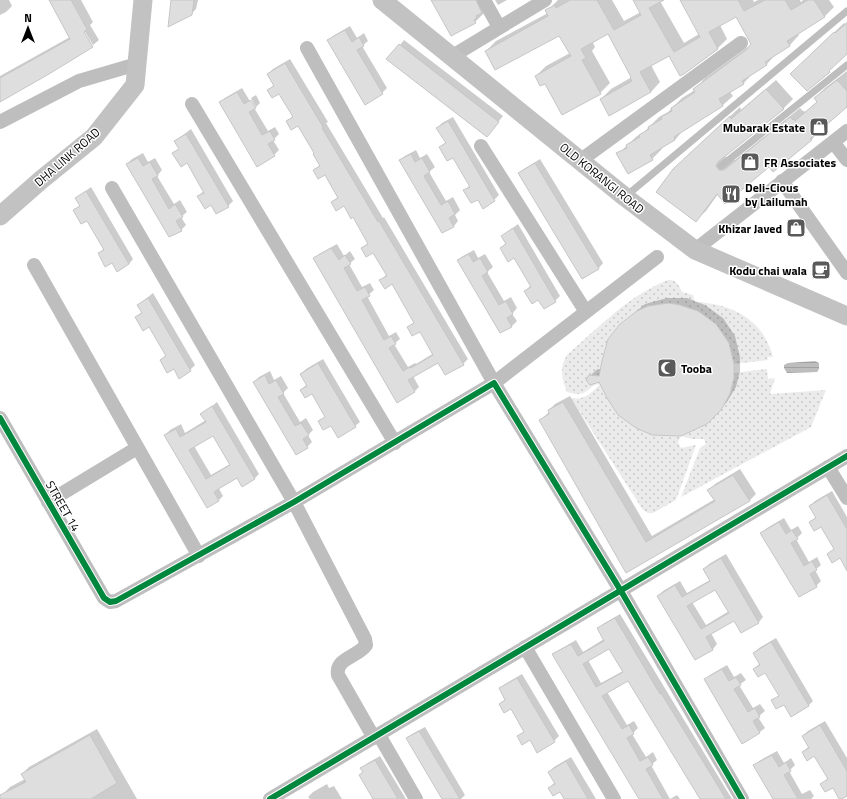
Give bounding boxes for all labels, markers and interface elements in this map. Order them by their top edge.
north arrow [8,8,48,48]
text: N [24,10,32,26]
shop icon: Mubarak Estate [808,116,830,138]
place label: Mubarak Estate [723,118,805,137]
street label: DHA LINK ROAD [30,123,104,191]
street label: OLD KORANGI ROAD [556,138,649,218]
shop icon: FR Associates [739,151,761,173]
place label: FR Associates [764,153,836,172]
place label: Deli-Cious by Lailumah [745,178,808,211]
restaurant icon: Deli-Cious by Lailumah [720,183,742,205]
shop icon: Khizar Javed [785,217,807,239]
place label: Khizar Javed [718,219,782,238]
cafe icon: Kodu chai wala [810,259,832,281]
place label: Kodu chai wala [729,261,807,280]
mosque icon: Tooba [656,357,678,379]
place label: Tooba [681,359,712,378]
street label: STREET 14 [41,477,85,535]

